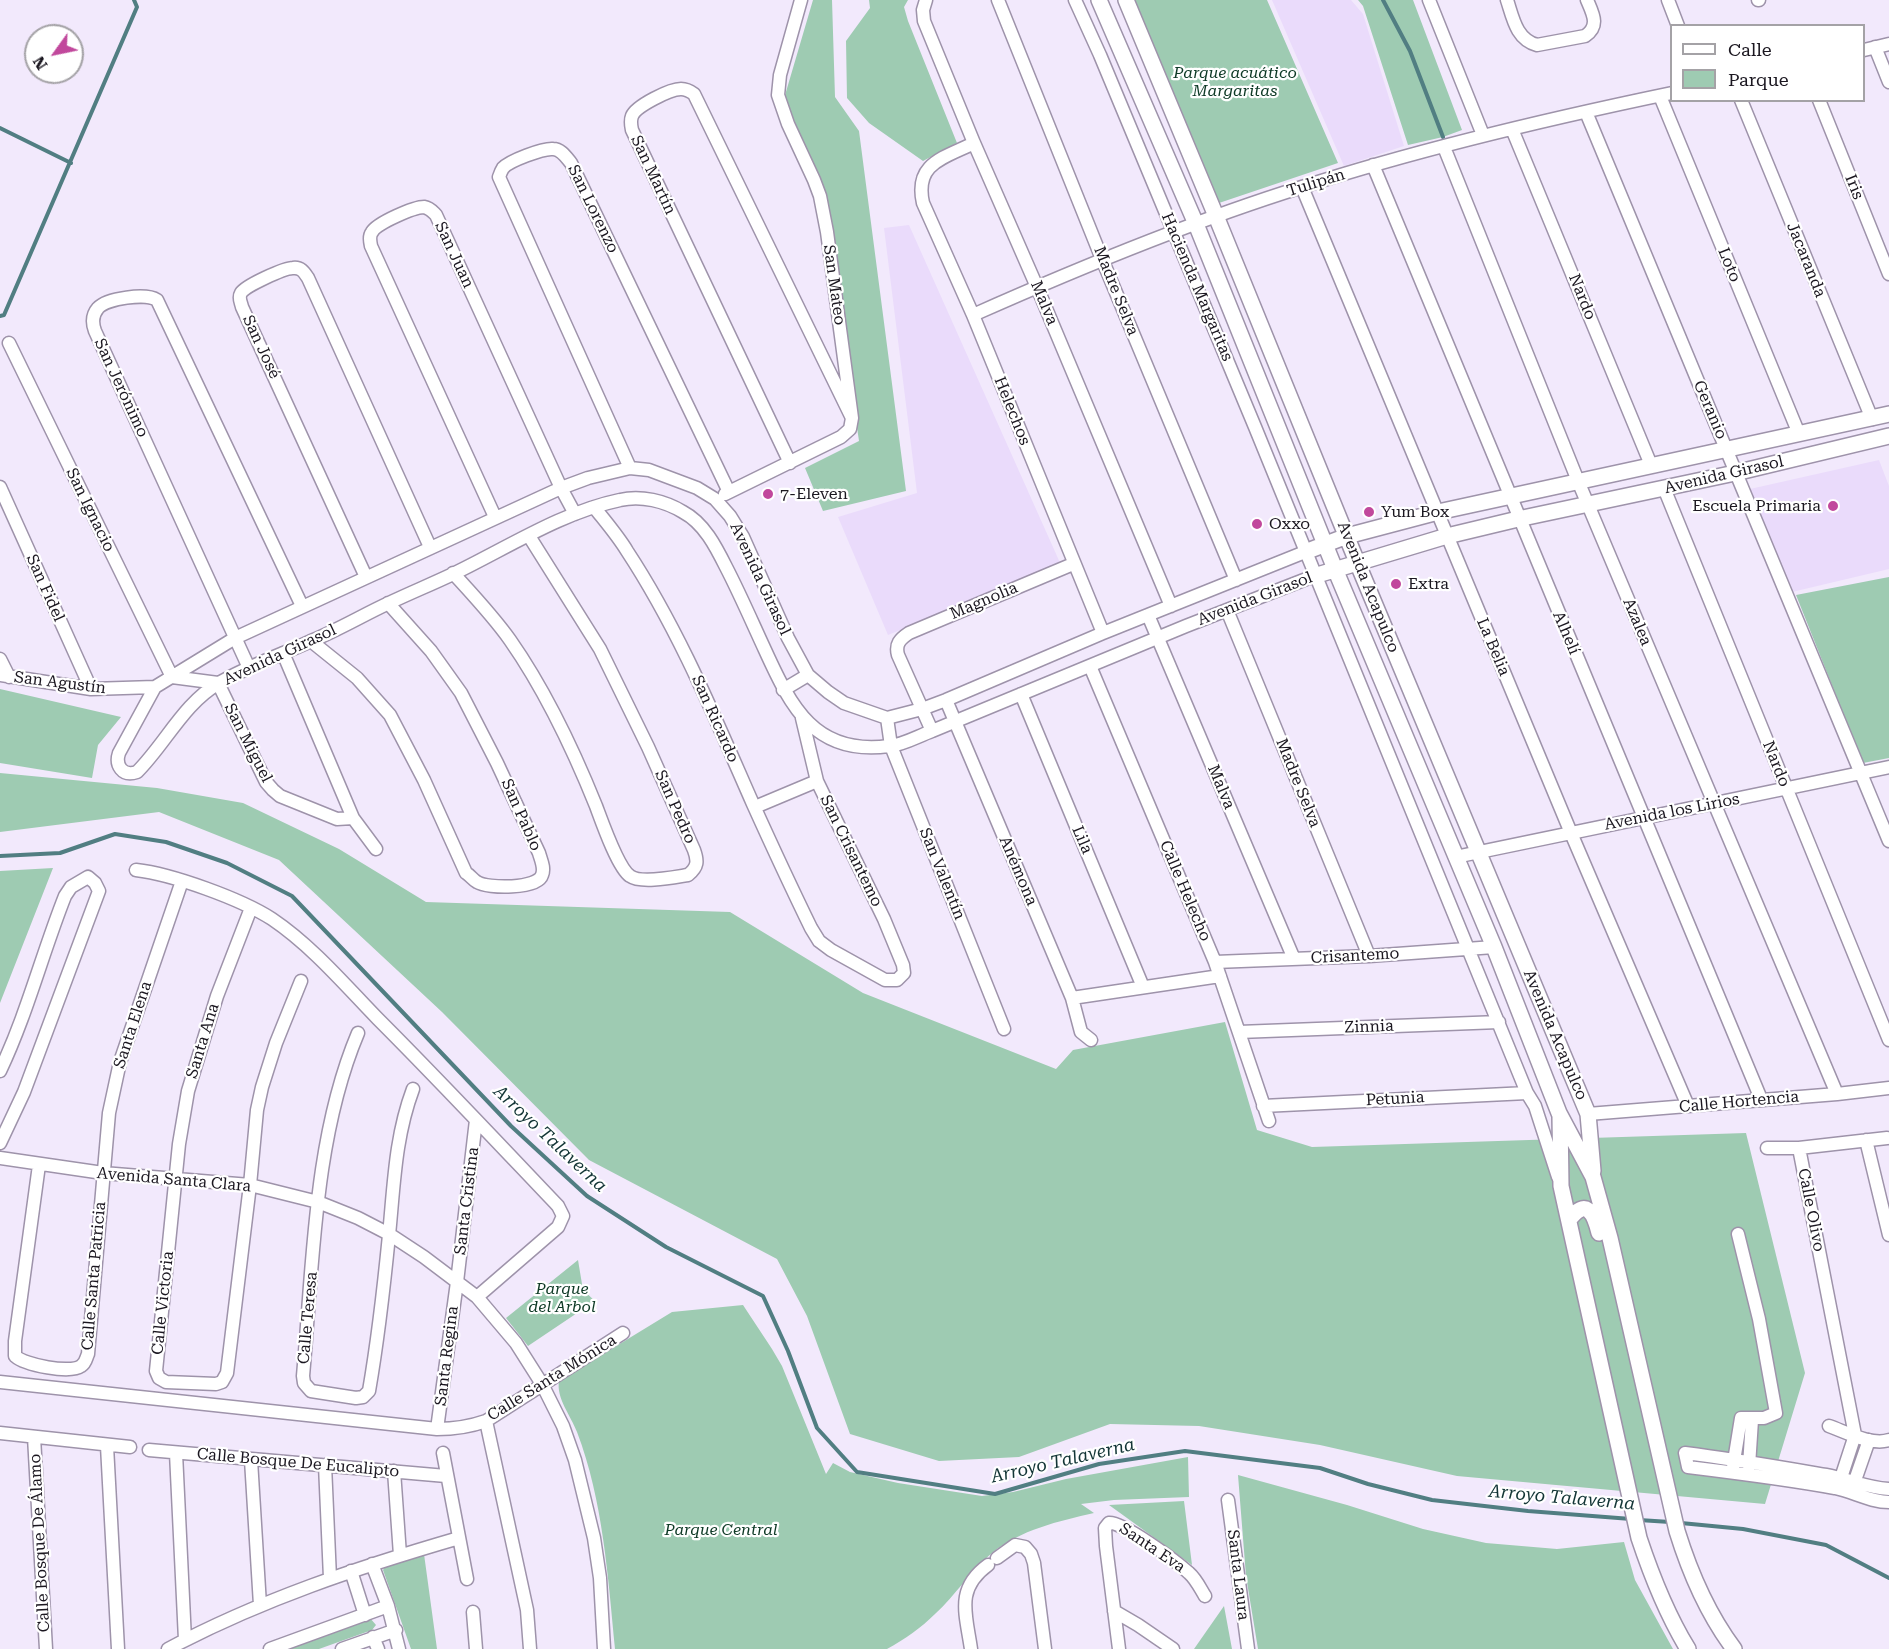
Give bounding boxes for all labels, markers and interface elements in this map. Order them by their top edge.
north arrow [24,24,84,84]
legend [1670,24,1865,102]
text: Calle [1728,39,1772,60]
text: N [29,53,51,73]
park label: Parque acuático Margaritas [1173,63,1297,101]
text: Parque [1728,69,1789,90]
street label: San Martín [626,132,680,218]
street label: San Lorenzo [563,162,623,256]
street label: Tulipán [1285,165,1347,201]
street label: Iris [1840,172,1868,202]
street label: Hacienda Margaritas [1157,210,1237,364]
street label: San Juan [430,219,478,291]
street label: Jacaranda [1782,220,1830,300]
street label: San Mateo [819,243,849,327]
street label: Madre Selva [1089,244,1143,338]
street label: Loto [1713,245,1745,285]
street label: Nardo [1564,271,1600,323]
street label: Malva [1026,278,1062,328]
street label: San José [238,312,284,382]
street label: San Jerónimo [90,336,152,440]
street label: Helechos [990,374,1034,448]
street label: Geranio [1689,378,1731,442]
street label: Avenida Girasol [1663,452,1785,498]
street label: San Ignacio [61,465,119,555]
place label: 7-Eleven [780,484,848,504]
marker: 7-Eleven [761,487,775,501]
place label: Escuela Primaria [1692,496,1821,516]
marker: Escuela Primaria [1826,499,1840,513]
place label: Yum Box [1381,502,1449,522]
marker: Yum Box [1362,505,1376,519]
place label: Oxxo [1269,514,1310,534]
marker: Oxxo [1250,517,1264,531]
street label: Avenida Acapulco [1333,519,1403,655]
street label: Avenida Girasol [726,520,794,638]
street label: San Fidel [22,551,68,625]
street label: Avenida Girasol [1195,568,1315,630]
place label: Extra [1408,574,1449,594]
marker: Extra [1389,577,1403,591]
street label: Magnolia [947,578,1021,624]
street label: Azalea [1618,595,1656,649]
street label: Alhelí [1548,608,1584,658]
street label: La Belia [1472,615,1514,679]
street label: Avenida Girasol [221,621,339,689]
street label: San Agustín [13,668,107,698]
street label: San Ricardo [687,672,743,766]
street label: San Miguel [220,700,276,786]
street label: Madre Selva [1271,736,1325,830]
street label: Nardo [1758,738,1794,790]
street label: Malva [1203,762,1239,812]
street label: San Pedro [650,767,700,847]
street label: San Pablo [497,776,545,854]
street label: Avenida los Lirios [1603,789,1741,835]
street label: San Crisantemo [816,792,886,910]
street label: Lila [1068,823,1096,857]
street label: San Valentín [915,825,969,923]
street label: Anémona [995,833,1041,909]
street label: Calle Helecho [1155,838,1215,944]
street label: Crisantemo [1310,944,1400,968]
street label: Avenida Acapulco [1519,967,1591,1103]
street label: Santa Elena [110,979,156,1071]
street label: Santa Ana [182,1001,224,1081]
street label: Zinnia [1344,1017,1394,1037]
water label: Arroyo Talaverna [489,1081,611,1197]
street label: Calle Hortencia [1678,1087,1800,1117]
street label: Petunia [1365,1088,1425,1110]
street label: Santa Cristina [451,1146,483,1256]
street label: Avenida Santa Clara [96,1164,252,1196]
street label: Calle Olivo [1794,1167,1828,1253]
street label: Calle Santa Patricia [78,1201,110,1351]
street label: Calle Victoria [148,1250,178,1356]
street label: Calle Teresa [294,1271,322,1365]
park label: Parque del Arbol [528,1279,596,1317]
street label: Santa Regina [431,1305,463,1407]
street label: Calle Santa Mónica [484,1331,620,1425]
water label: Arroyo Talaverna [989,1434,1137,1488]
street label: Calle Bosque De Eucalipto [196,1445,400,1481]
street label: Calle Bosque De Álamo [26,1453,54,1633]
water label: Arroyo Talaverna [1488,1481,1636,1515]
street label: Santa Eva [1115,1519,1189,1577]
park label: Parque Central [664,1520,778,1540]
street label: Santa Laura [1223,1528,1253,1622]

